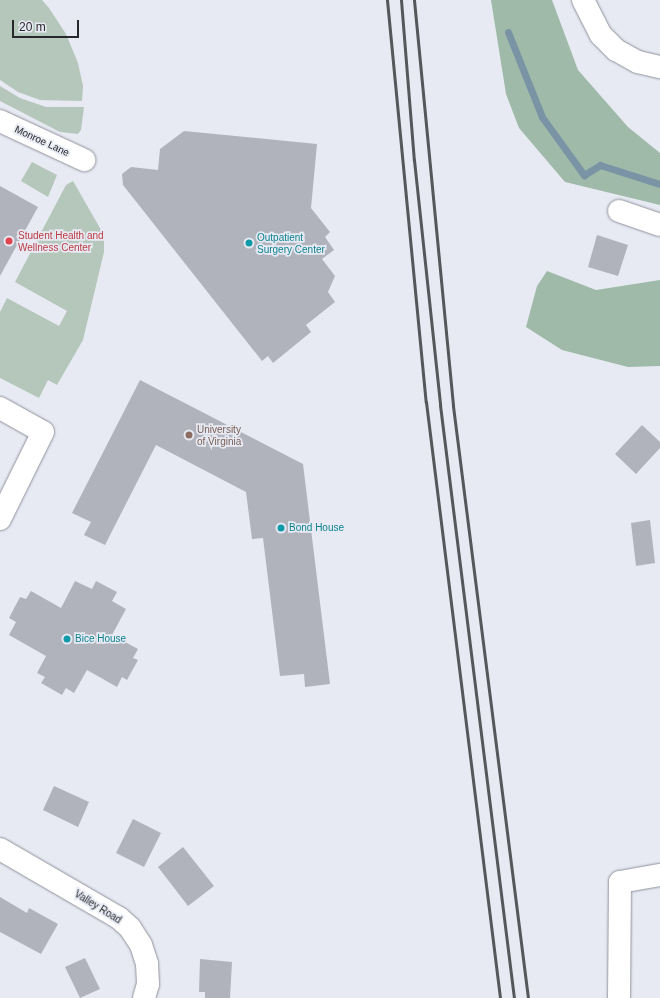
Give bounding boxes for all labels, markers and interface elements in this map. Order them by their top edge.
scale bar [14,12,81,38]
text: 20 m [19,20,46,34]
street label: Monroe Lane [13,123,71,159]
place label: Student Health and Wellness Center [18,229,104,252]
place label: Outpatient Surgery Center [257,231,325,254]
marker: Student Health and Wellness Center [3,235,15,247]
marker: Outpatient Surgery Center [244,238,254,248]
place label: University of Virginia [197,423,241,446]
marker: University of Virginia [184,430,194,440]
place label: Bond House [289,522,344,534]
marker: Bond House [276,523,286,533]
place label: Bice House [75,633,126,645]
marker: Bice House [62,634,72,644]
street label: Valley Road [72,888,124,926]

